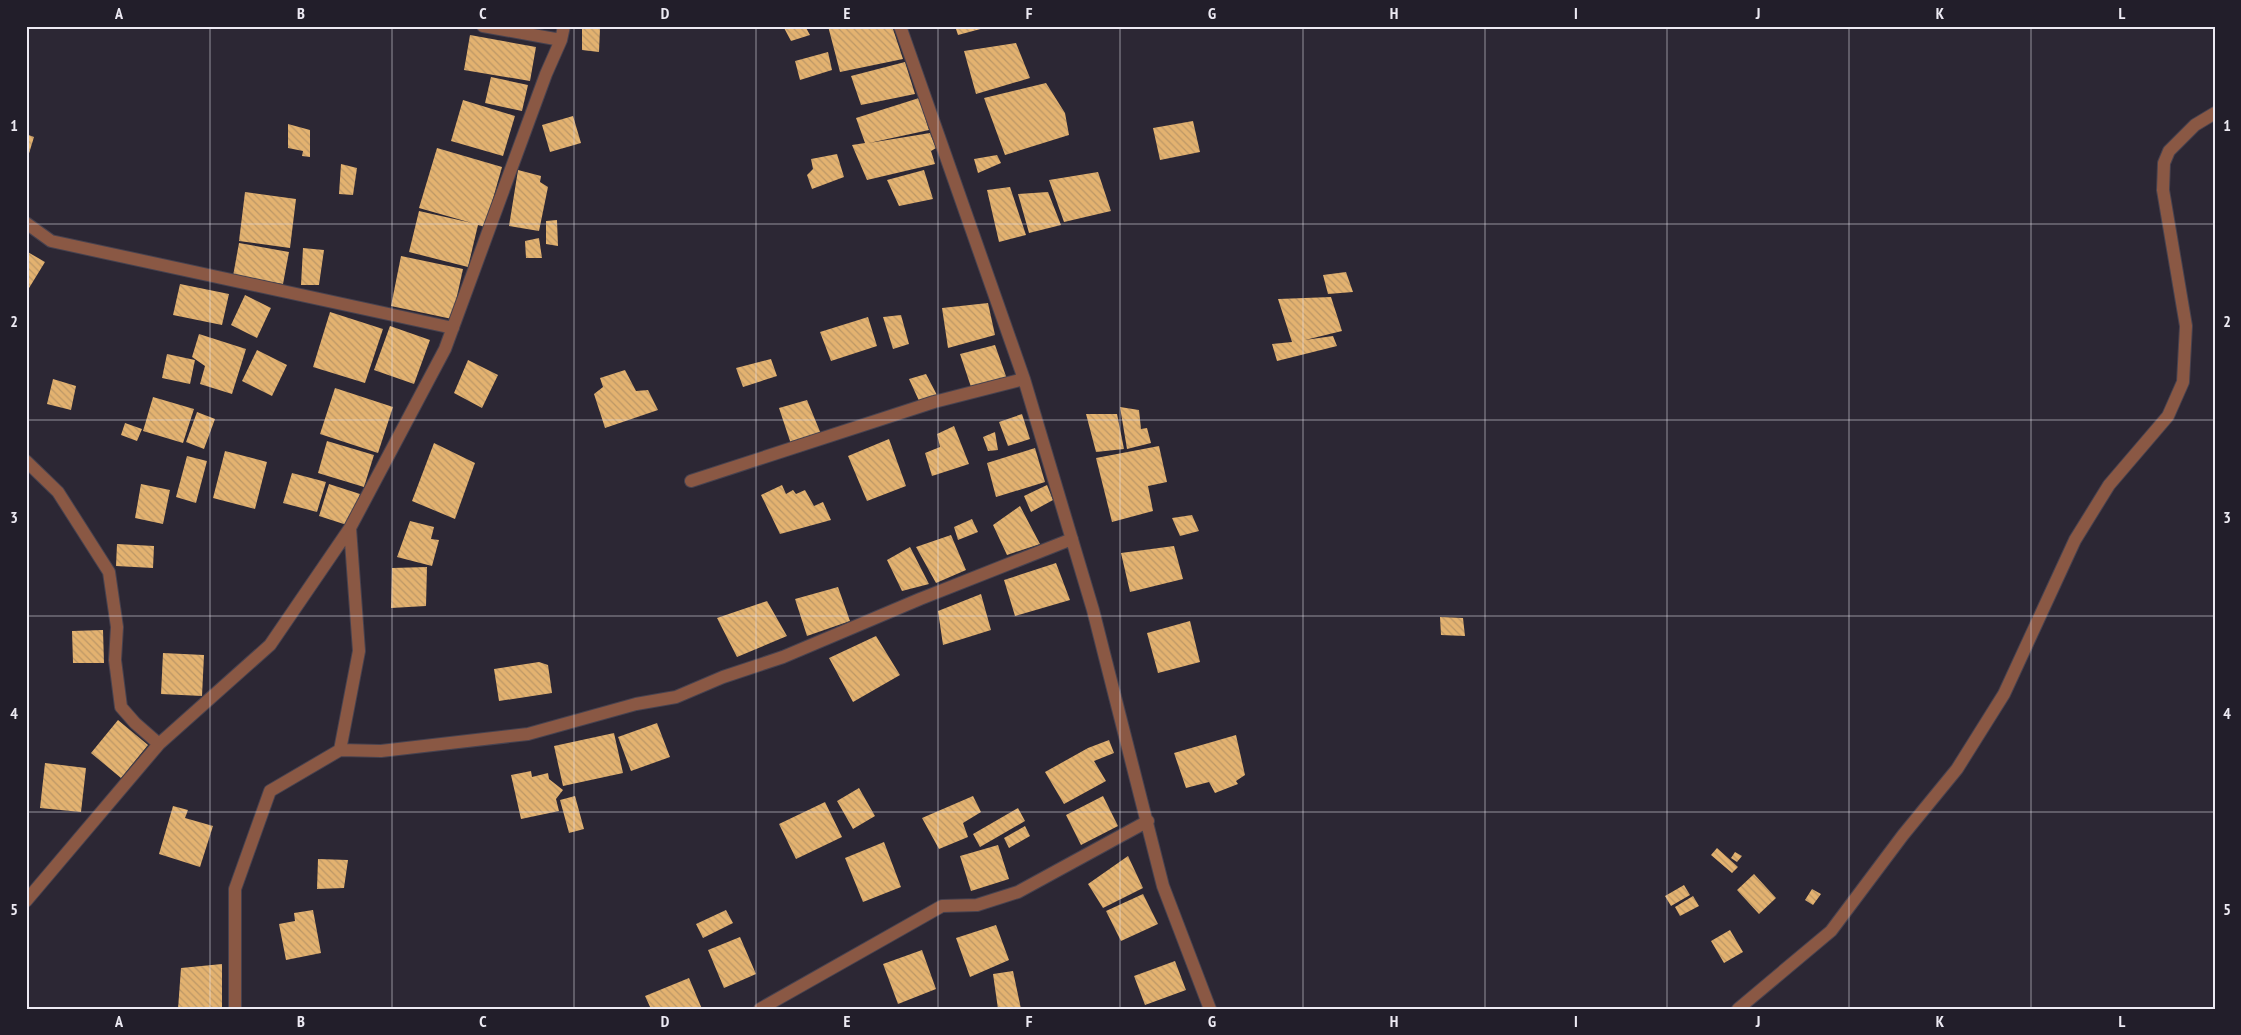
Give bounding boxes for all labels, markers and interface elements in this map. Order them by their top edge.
text: A [114,3,124,23]
text: B [297,3,305,23]
text: C [479,3,487,23]
text: D [661,3,670,23]
text: E [844,3,851,23]
text: F [1026,3,1033,23]
text: G [1208,3,1216,23]
text: H [1390,3,1398,23]
text: I [1574,3,1578,23]
text: J [1755,3,1760,23]
text: K [1936,3,1945,23]
text: L [2119,3,2126,23]
text: 1 [10,115,18,135]
text: 1 [2223,115,2231,135]
text: 2 [10,311,18,331]
text: 2 [2223,311,2231,331]
text: 3 [10,507,18,527]
text: 3 [2223,507,2231,527]
text: 4 [10,703,18,723]
text: 4 [2223,703,2231,723]
text: 5 [10,899,18,919]
text: 5 [2223,899,2231,919]
text: A [114,1011,124,1031]
text: B [297,1011,305,1031]
text: C [479,1011,487,1031]
text: D [661,1011,670,1031]
text: E [844,1011,851,1031]
text: F [1026,1011,1033,1031]
text: G [1208,1011,1216,1031]
text: H [1390,1011,1398,1031]
text: I [1574,1011,1578,1031]
text: J [1755,1011,1760,1031]
text: K [1936,1011,1945,1031]
text: L [2119,1011,2126,1031]

